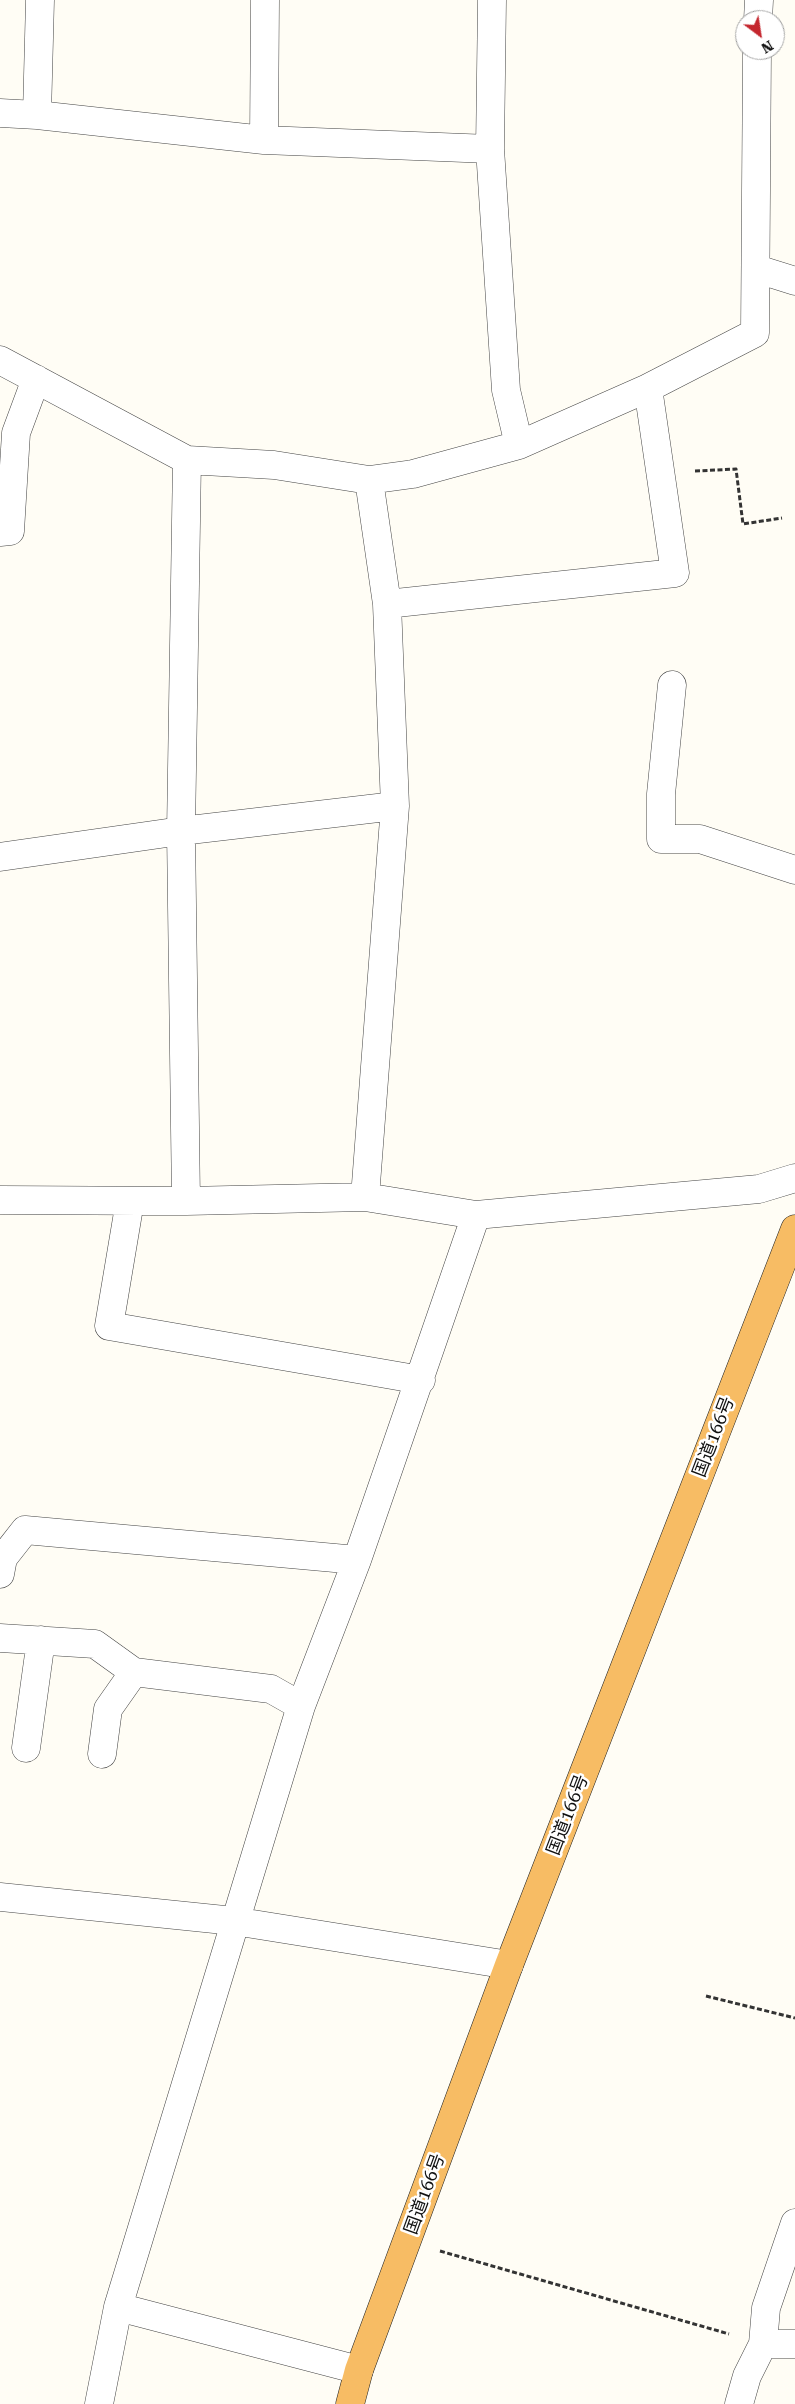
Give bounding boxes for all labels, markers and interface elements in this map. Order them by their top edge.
north arrow [735,10,785,60]
text: N [758,37,776,57]
street label: 国道166号 [689,1394,739,1480]
street label: 国道166号 [543,1772,593,1858]
street label: 国道166号 [400,2151,450,2237]

